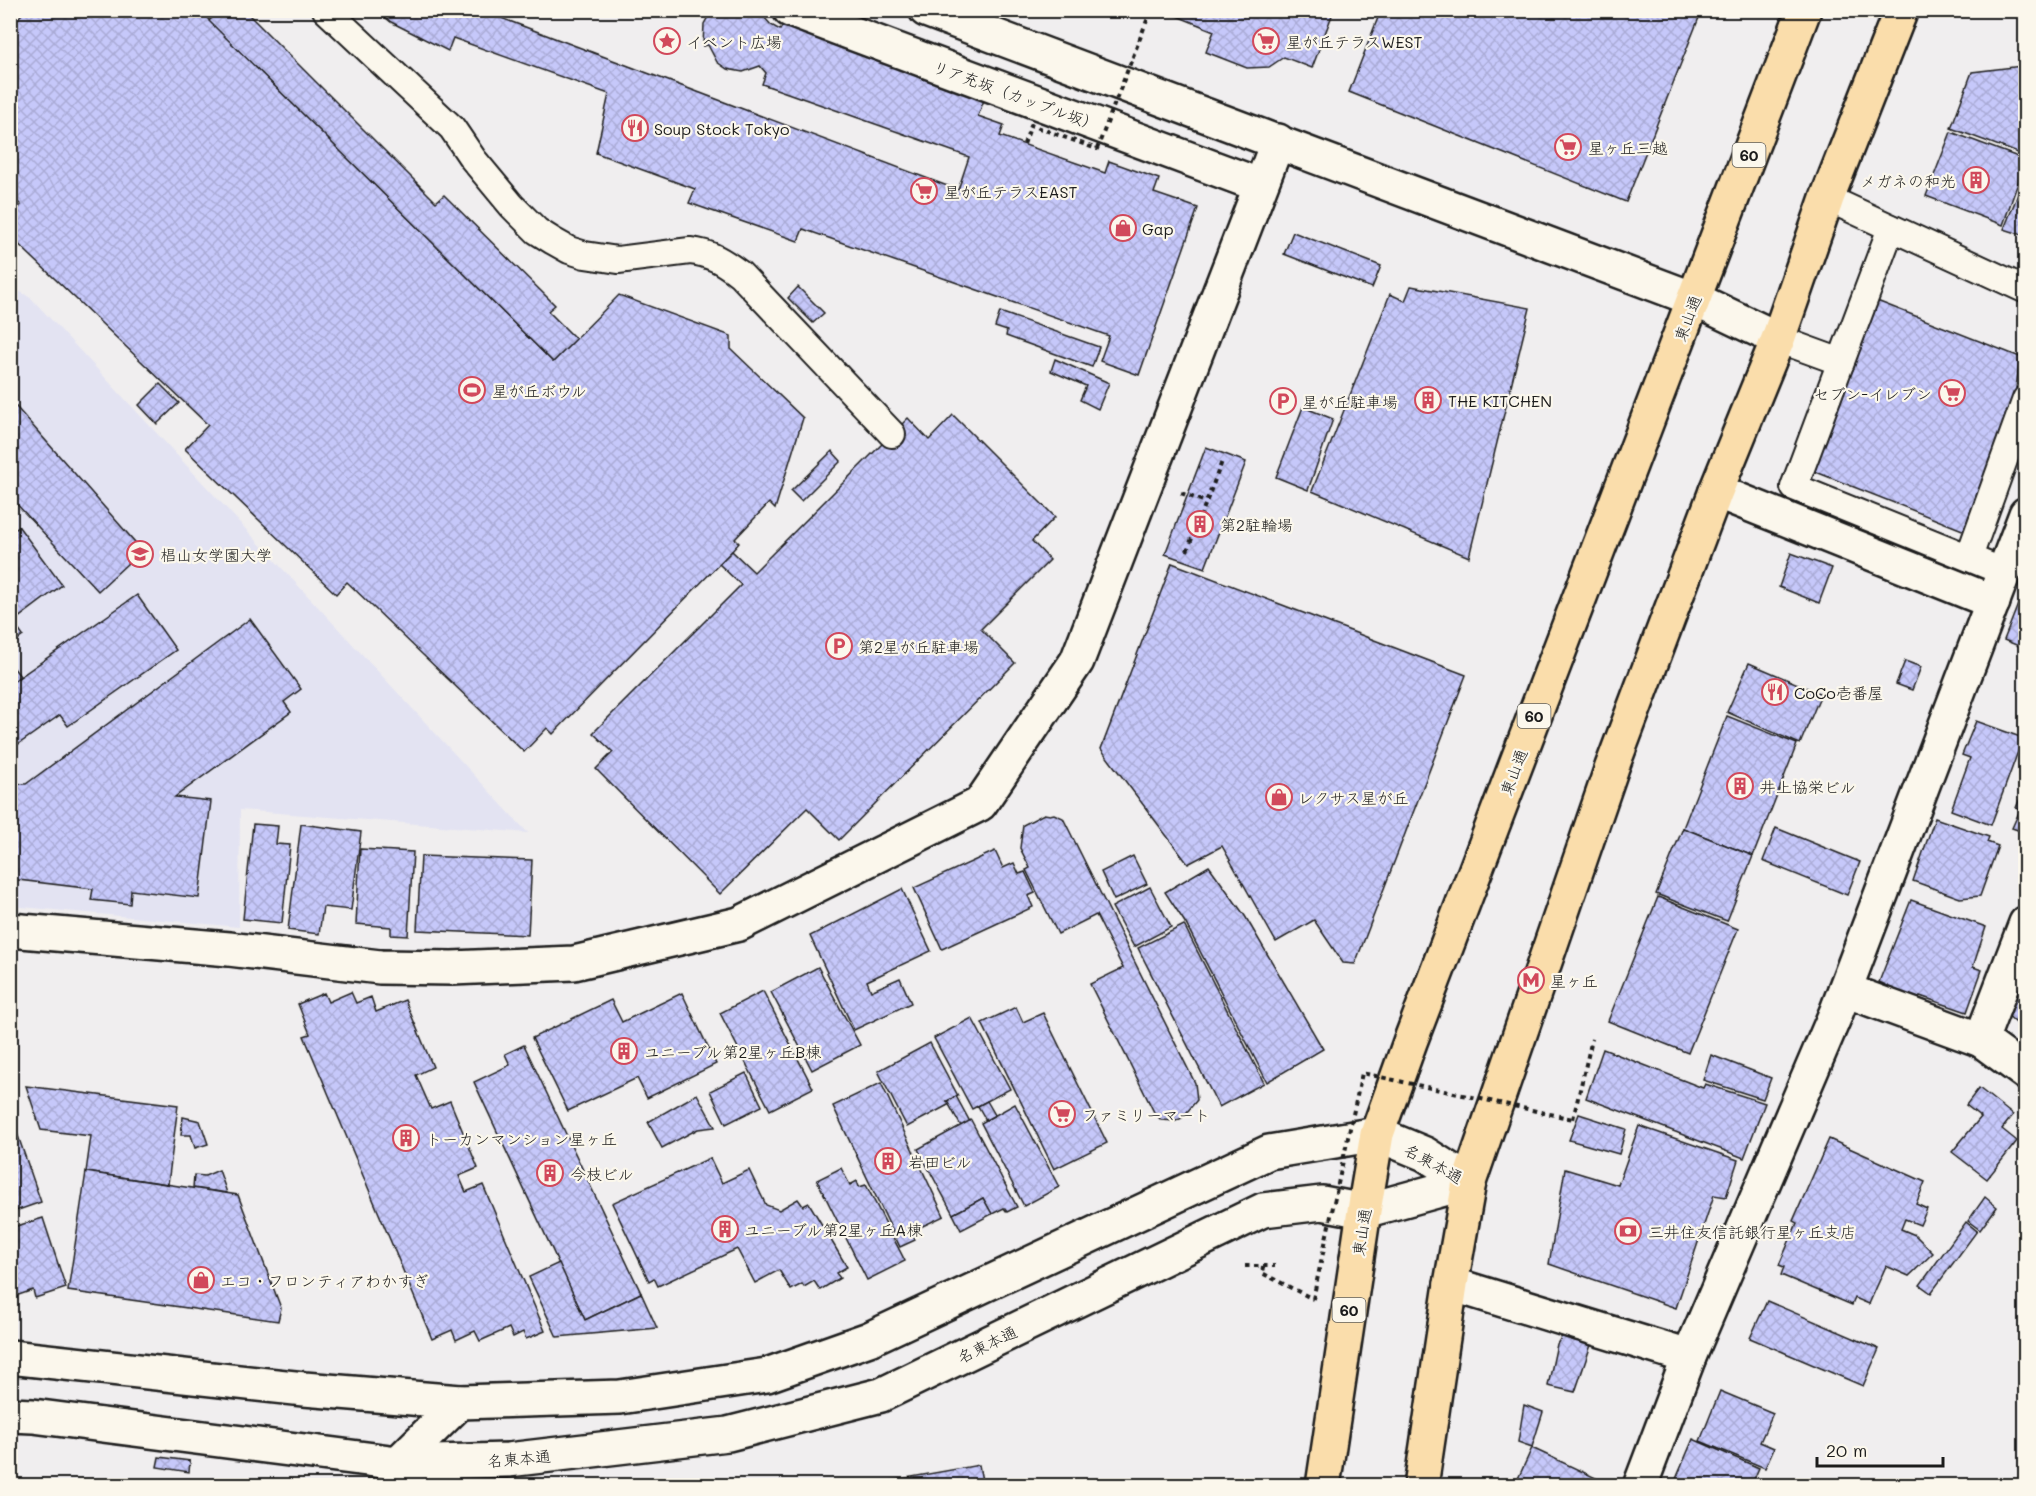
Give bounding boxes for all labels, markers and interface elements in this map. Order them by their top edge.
place icon: イベント広場 [652,26,682,56]
supermarket icon: 星が丘テラスWEST [1251,26,1281,56]
place label: イベント広場 [686,31,782,52]
place label: 星が丘テラスWEST [1286,31,1423,52]
street label: リア充坂（カップル坂） [930,55,1102,135]
restaurant icon: Soup Stock Tokyo [620,113,650,143]
place label: Soup Stock Tokyo [654,118,790,139]
supermarket icon: 星ヶ丘三越 [1553,132,1583,162]
place label: 星ヶ丘三越 [1588,137,1668,158]
road number: 60 [1732,143,1766,167]
building icon: メガネの和光 [1961,165,1991,195]
place label: メガネの和光 [1860,170,1956,191]
supermarket icon: 星が丘テラスEAST [909,176,939,206]
place label: 星が丘テラスEAST [944,181,1078,202]
shop icon: Gap [1108,213,1138,243]
place label: Gap [1142,218,1174,239]
street label: 東山通 [1669,292,1705,344]
sports icon: 星が丘ボウル [457,375,487,405]
supermarket icon: セブン-イレブン [1937,378,1967,408]
place label: 星が丘ボウル [492,380,587,401]
place label: セブン-イレブン [1813,383,1932,404]
building icon: THE KITCHEN [1413,385,1443,415]
parking icon: 星が丘駐車場 [1268,386,1298,416]
place label: THE KITCHEN [1448,390,1552,411]
place label: 星が丘駐車場 [1302,391,1398,412]
building icon: 第2駐輪場 [1185,509,1215,539]
place label: 第2駐輪場 [1220,514,1293,535]
school or university icon: 椙山女学園大学 [125,539,155,569]
place label: 椙山女学園大学 [160,544,272,565]
parking icon: 第2星が丘駐車場 [824,631,854,661]
place label: 第2星が丘駐車場 [858,636,979,657]
restaurant icon: CoCo壱番屋 [1760,677,1790,707]
place label: CoCo壱番屋 [1794,682,1884,703]
road number: 60 [1518,704,1550,728]
street label: 東山通 [1495,746,1531,798]
building icon: 井上協栄ビル [1725,771,1755,801]
place label: 井上協栄ビル [1760,776,1856,797]
shop icon: レクサス星が丘 [1264,782,1294,812]
place label: レクサス星が丘 [1298,787,1409,808]
metro station icon: 星ヶ丘 [1516,965,1546,995]
place label: 星ヶ丘 [1550,970,1598,991]
building icon: ユニーブル第2星ヶ丘B棟 [609,1036,639,1066]
place label: ユニーブル第2星ヶ丘B棟 [644,1041,821,1062]
supermarket icon: ファミリーマート [1047,1099,1077,1129]
place label: ファミリーマート [1082,1104,1210,1125]
building icon: トーカンマンション星ヶ丘 [391,1123,421,1153]
place label: トーカンマンション星ヶ丘 [426,1128,617,1149]
street label: 名東本通 [1401,1138,1467,1188]
building icon: 岩田ビル [873,1146,903,1176]
place label: 岩田ビル [908,1151,972,1172]
building icon: 今枝ビル [535,1158,565,1188]
place label: 今枝ビル [570,1163,634,1184]
street label: 東山通 [1347,1207,1375,1257]
building icon: ユニーブル第2星ヶ丘A棟 [710,1214,740,1244]
bank icon: 三井住友信託銀行星ヶ丘支店 [1613,1216,1643,1246]
place label: ユニーブル第2星ヶ丘A棟 [744,1219,922,1240]
place label: 三井住友信託銀行星ヶ丘支店 [1648,1221,1856,1242]
shop icon: エコ・フロンティアわかすぎ [186,1265,216,1295]
place label: エコ・フロンティアわかすぎ [220,1270,429,1291]
road number: 60 [1332,1298,1366,1322]
street label: 名東本通 [954,1321,1020,1367]
scale bar [1817,1430,1943,1468]
text: 20 m [1826,1438,1867,1462]
street label: 名東本通 [486,1445,552,1471]

